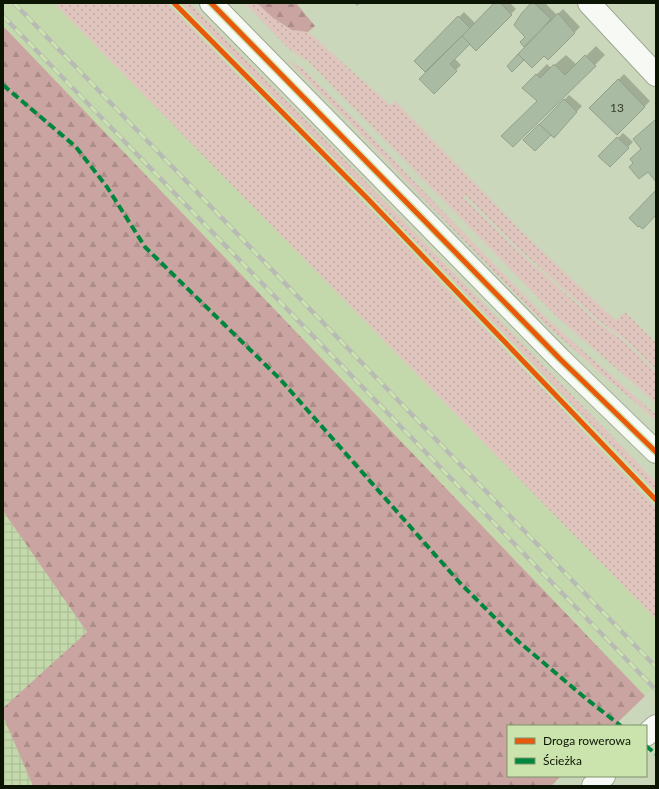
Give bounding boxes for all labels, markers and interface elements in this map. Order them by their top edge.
house number: 13 [610,100,624,115]
legend [507,725,647,777]
text: Droga rowerowa [543,733,631,748]
text: Ścieżka [543,753,582,768]

